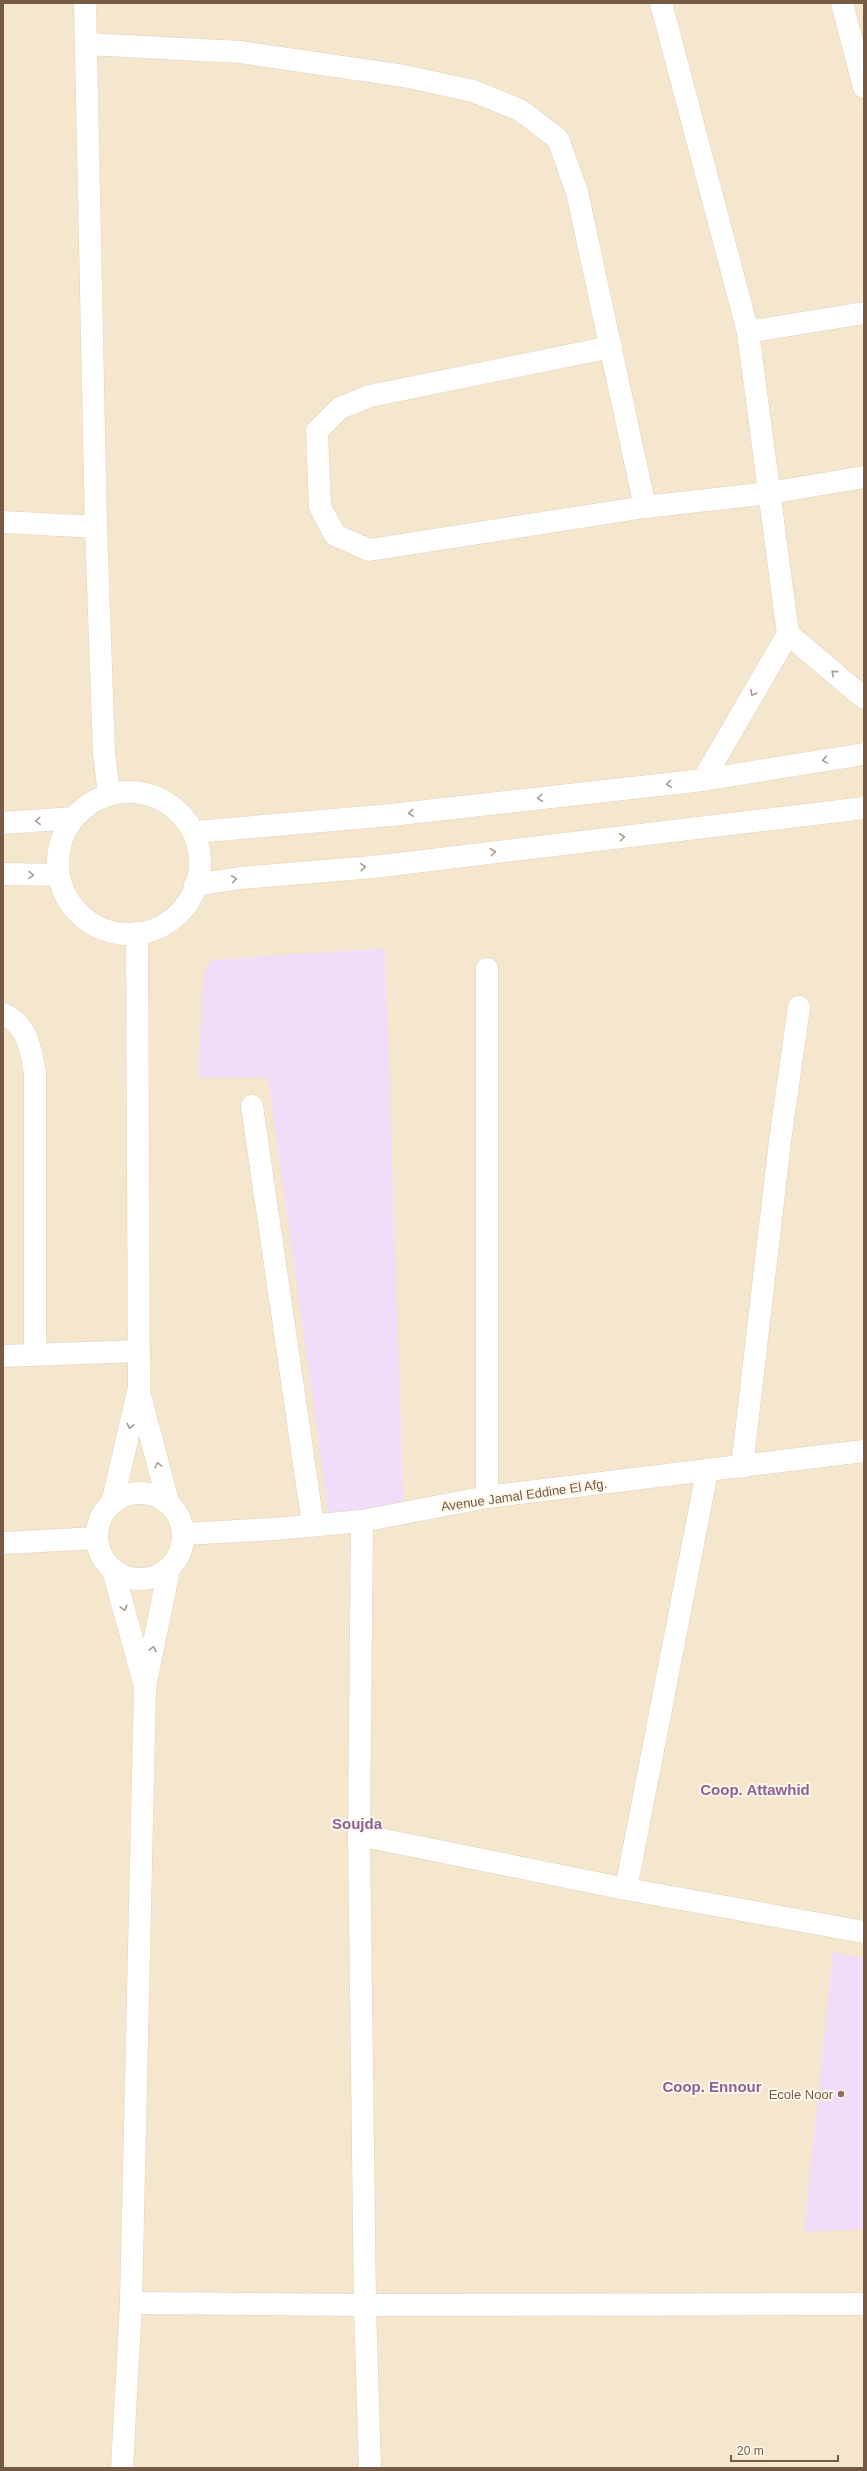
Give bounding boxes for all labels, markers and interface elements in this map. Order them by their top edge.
one-way arrow [832,671,839,678]
one-way arrow [751,689,758,696]
one-way arrow [822,755,829,764]
one-way arrow [666,779,672,788]
one-way arrow [537,793,543,802]
one-way arrow [408,808,414,817]
one-way arrow [35,816,41,825]
one-way arrow [619,832,625,841]
one-way arrow [489,848,496,857]
one-way arrow [360,863,366,872]
one-way arrow [28,871,34,879]
one-way arrow [231,875,237,884]
one-way arrow [126,1423,134,1430]
one-way arrow [154,1461,163,1468]
street label: Avenue Jamal Eddine El Afg. [440,1476,608,1514]
one-way arrow [119,1605,127,1611]
one-way arrow [148,1646,156,1652]
district label: Coop. Attawhid [700,1781,810,1798]
district label: Soujda [332,1815,383,1832]
district label: Coop. Ennour [662,2078,762,2095]
place label: Ecole Noor [769,2087,834,2102]
marker: Ecole Noor [836,2089,846,2099]
scale bar [731,2437,838,2463]
text: 20 m [737,2444,764,2458]

